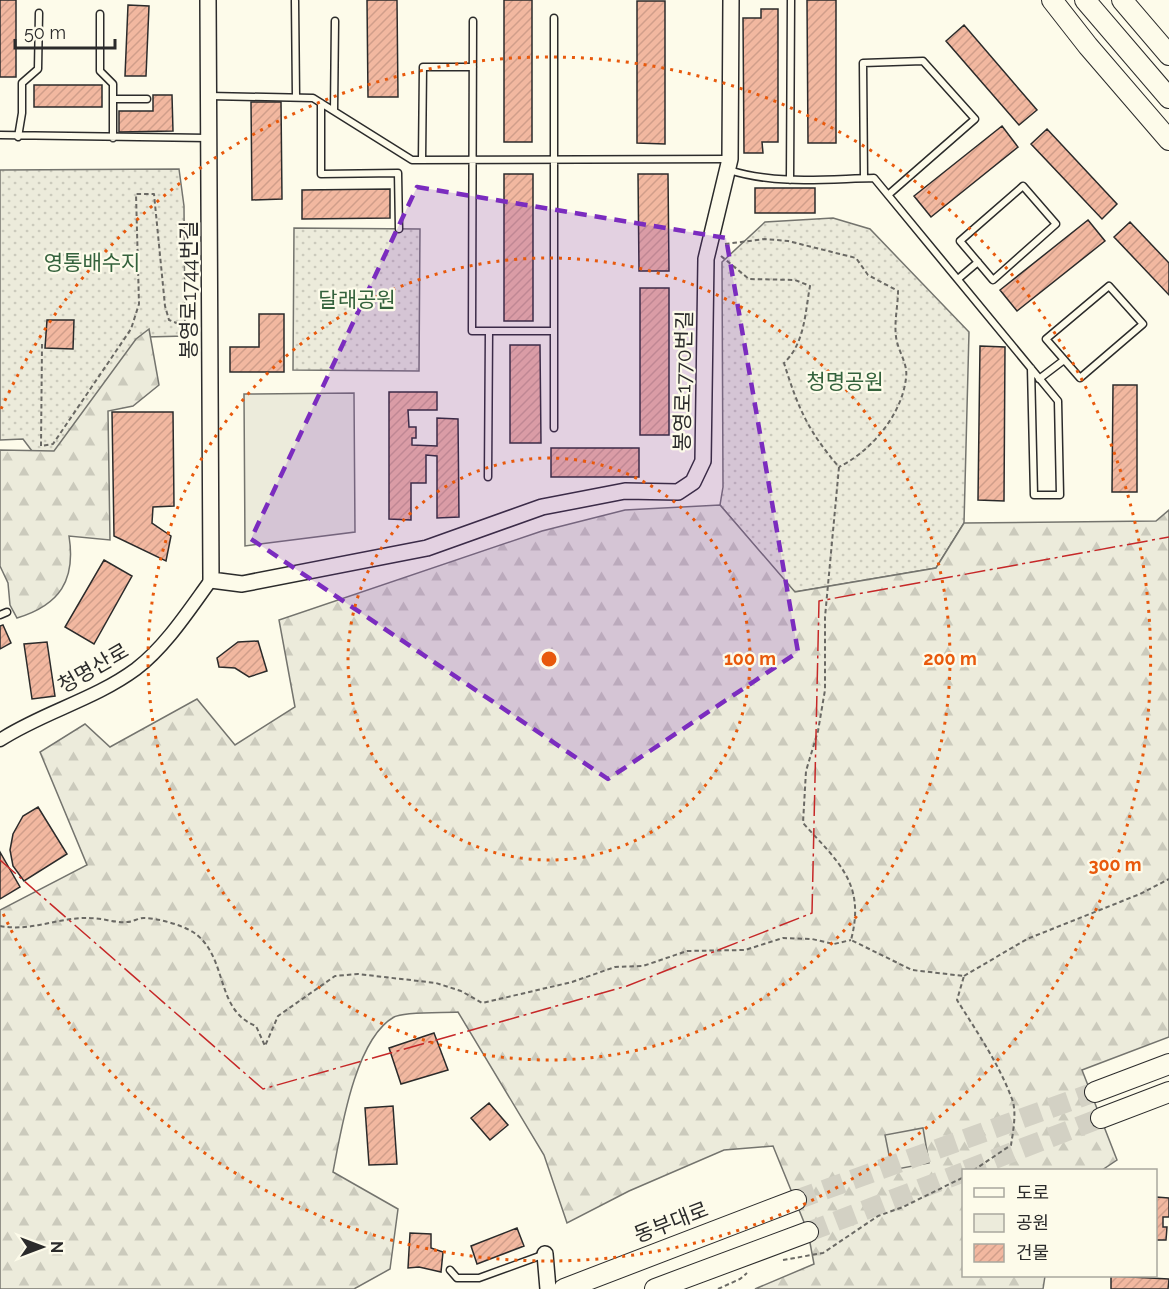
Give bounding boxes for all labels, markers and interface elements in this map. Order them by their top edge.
scale bar [15,12,116,50]
text: 50 m [24,22,66,43]
street label: 봉영로1744번길 [176,221,201,359]
park label: 영통배수지 [44,250,140,275]
park label: 달래공원 [318,287,396,312]
street label: 봉영로1770번길 [669,310,697,452]
park label: 청명공원 [806,369,884,394]
street label: 청명산로 [53,638,133,698]
text: 100 m [724,648,776,669]
text: 200 m [923,648,977,669]
centre of rings [539,649,559,669]
text: 300 m [1088,854,1142,875]
legend [962,1169,1157,1277]
text: 도로 [1016,1182,1049,1203]
street label: 동부대로 [630,1196,712,1248]
text: 공원 [1016,1212,1049,1233]
north arrow [12,1217,72,1277]
text: N [47,1241,66,1253]
text: 건물 [1016,1242,1049,1263]

